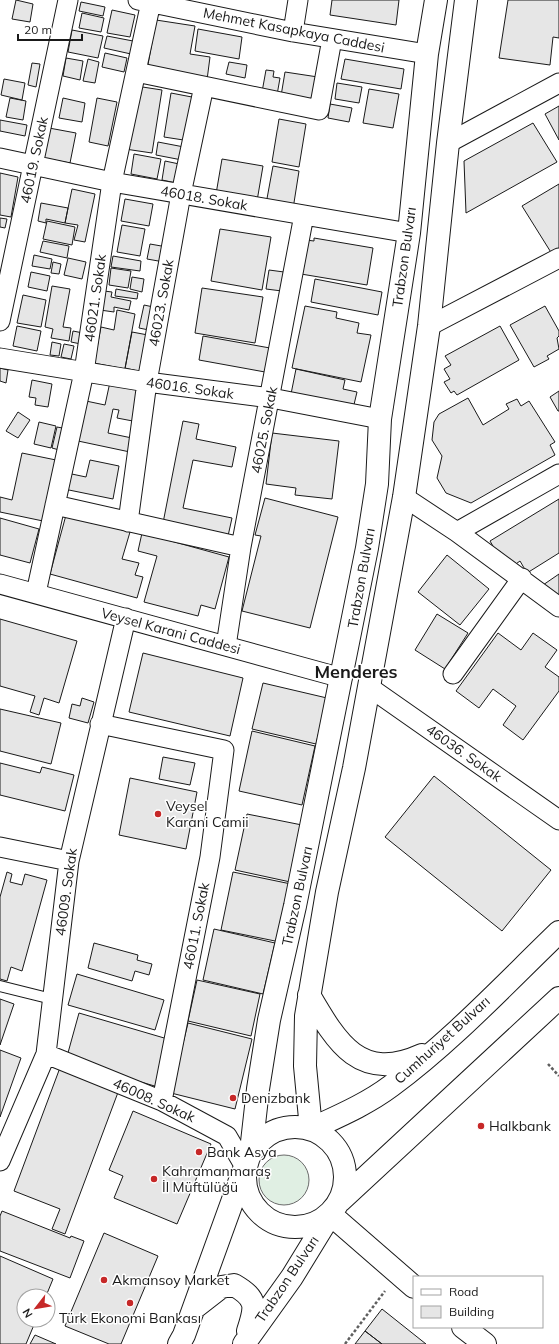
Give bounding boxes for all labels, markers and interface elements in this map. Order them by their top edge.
street label: Mehmet Kasapkaya Caddesi [202,4,386,56]
scale bar [18,16,82,42]
text: 20 m [24,22,52,37]
street label: 46019. Sokak [16,114,52,205]
street label: 46018. Sokak [159,181,250,215]
street label: Trabzon Bulvarı [388,206,420,308]
street label: 46021. Sokak [80,252,110,343]
street label: 46023. Sokak [144,257,178,348]
street label: 46016. Sokak [145,373,236,403]
street label: 46025. Sokak [247,384,281,475]
street label: Trabzon Bulvarı [343,527,379,629]
street label: Veysel Karani Caddesi [99,604,243,658]
district label: Menderes [314,660,398,683]
street label: 46036. Sokak [423,720,506,786]
place label: Veysel Karani Camii [166,797,249,831]
marker: Veysel Karani Camii [153,809,163,819]
street label: Trabzon Bulvarı [278,845,316,947]
street label: 46009. Sokak [51,846,81,937]
street label: 46011. Sokak [179,880,213,971]
street label: Cumhuriyet Bulvarı [390,992,494,1088]
street label: 46008. Sokak [110,1074,199,1127]
place label: Denizbank [241,1089,311,1107]
marker: Denizbank [228,1093,238,1103]
place label: Halkbank [489,1117,552,1135]
marker: Halkbank [476,1121,486,1131]
place label: Bank Asya [207,1143,277,1161]
marker: Bank Asya [194,1147,204,1157]
place label: Kahramanmaraş İl Müftülüğü [162,1162,271,1196]
marker: Kahramanmaraş İl Müftülüğü [149,1174,159,1184]
street label: Trabzon Bulvarı [251,1232,323,1326]
place label: Akmansoy Market [112,1271,229,1289]
marker: Akmansoy Market [99,1275,109,1285]
legend [413,1276,543,1328]
text: Road [449,1284,478,1299]
north arrow [16,1288,56,1328]
marker: Türk Ekonomi Bankası [125,1298,135,1308]
text: Building [449,1304,494,1319]
text: N [19,1306,36,1320]
place label: Türk Ekonomi Bankası [59,1309,201,1327]

